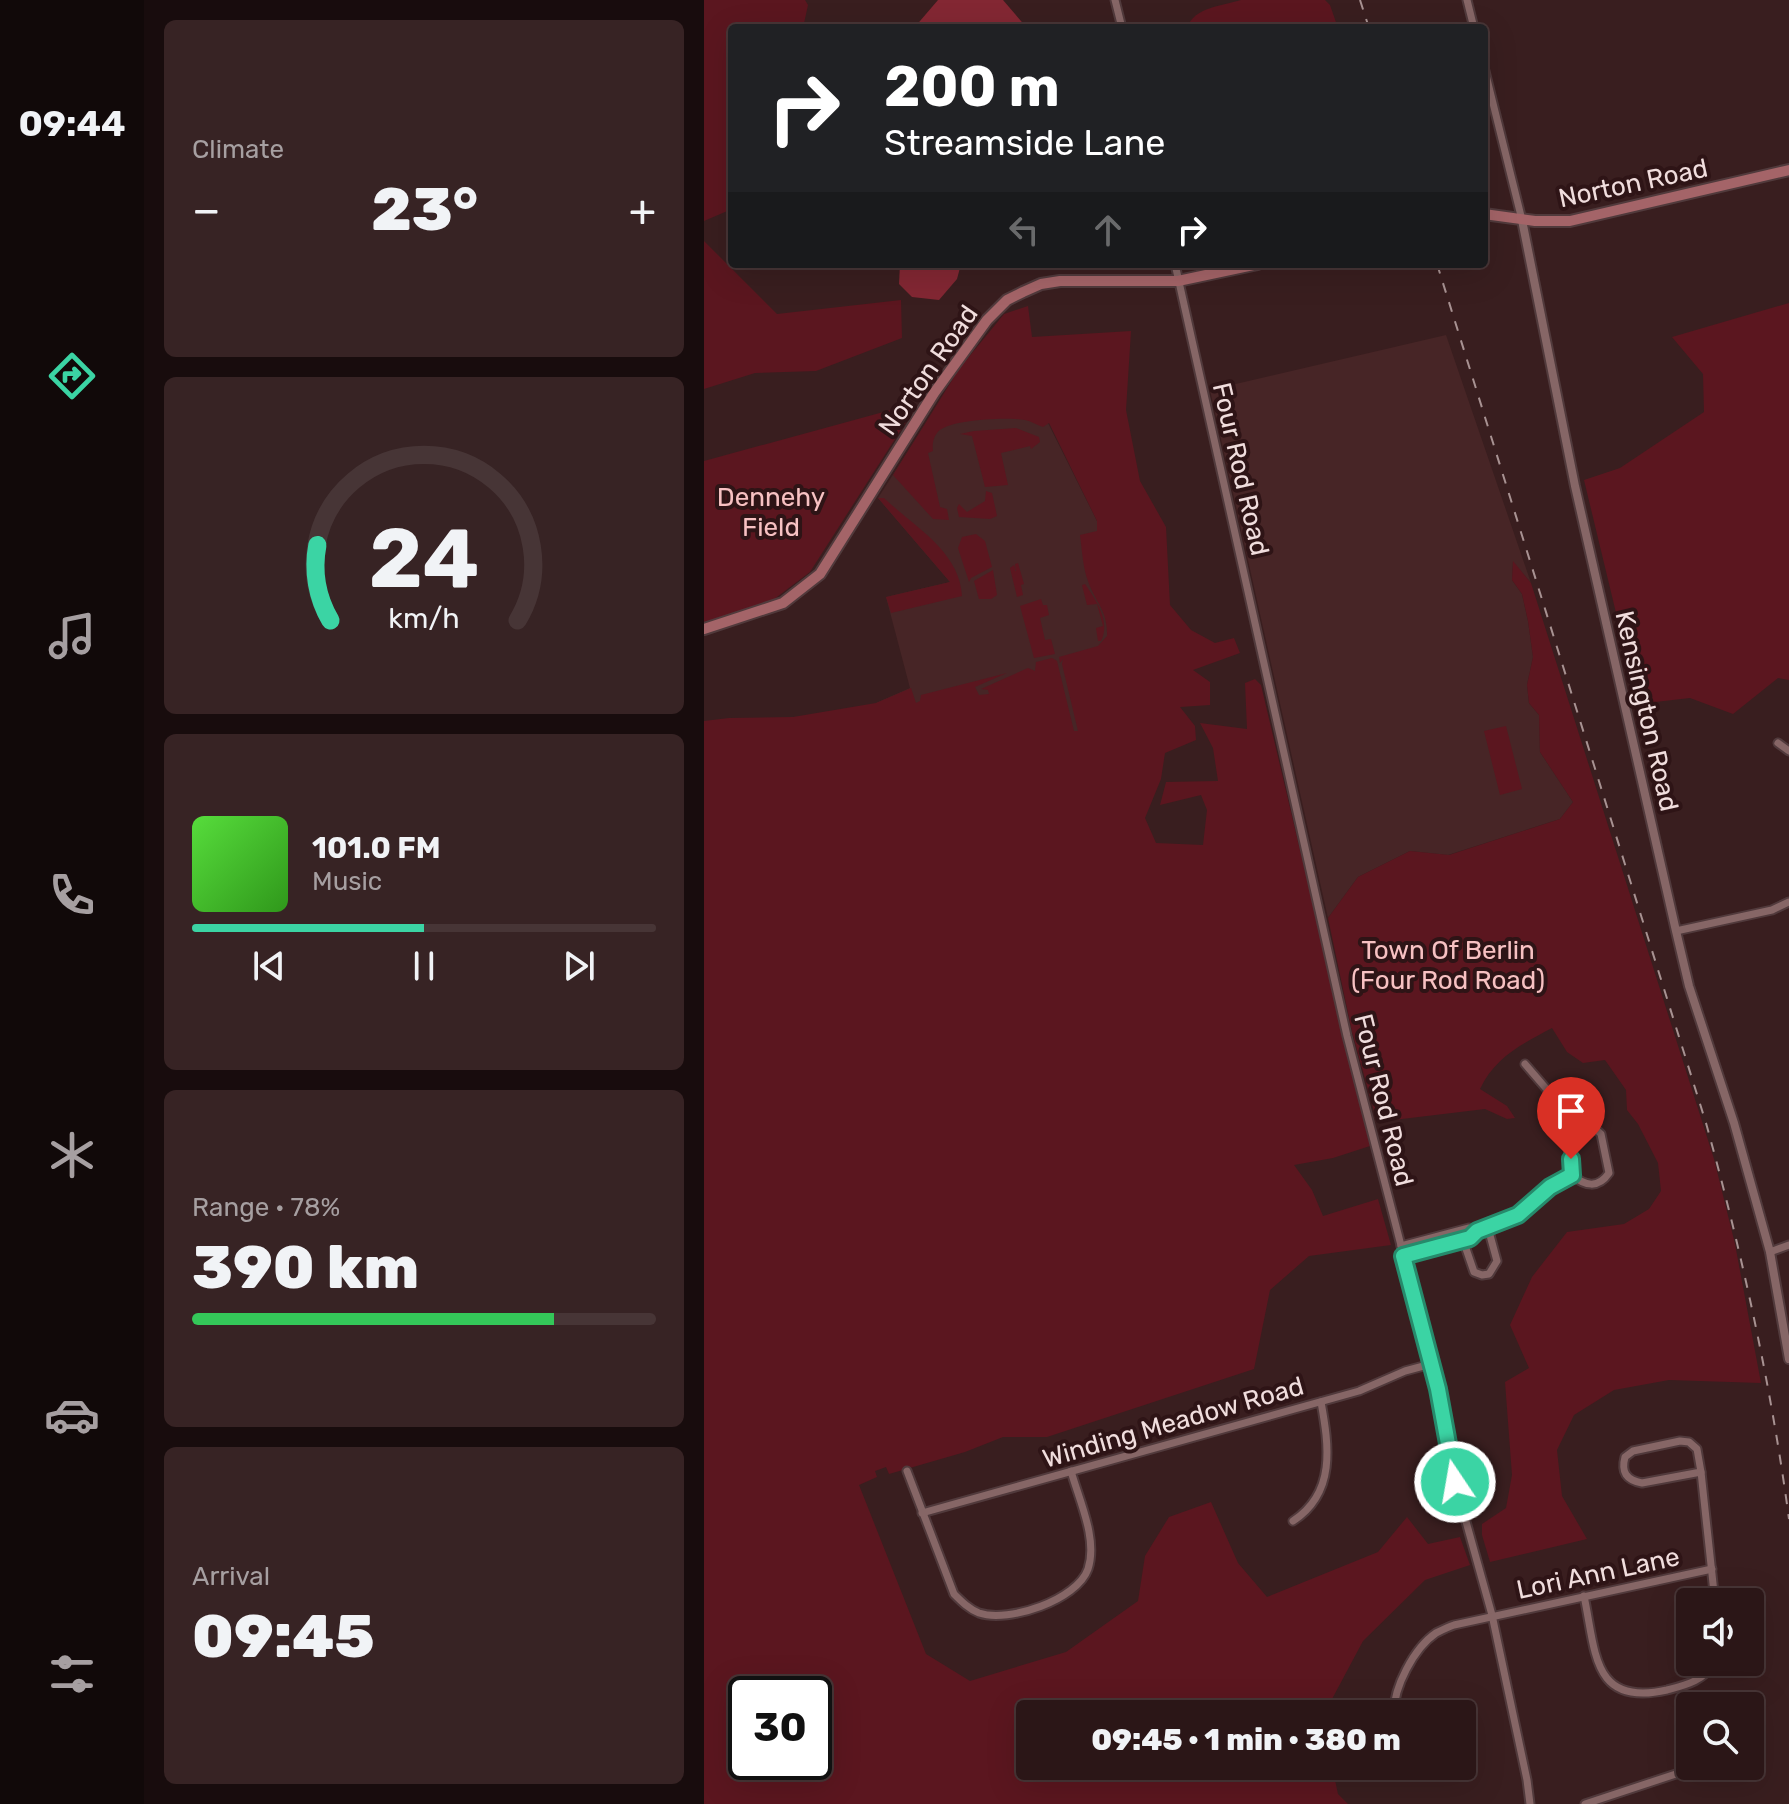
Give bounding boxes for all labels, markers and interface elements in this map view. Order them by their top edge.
text: 200 m [884,54,1060,120]
icon: right [752,56,856,160]
text: 09:44 [18,102,126,145]
text: Streamside Lane [884,121,1165,164]
text: Climate [192,134,284,165]
street label: Norton Road [1556,153,1711,214]
text: 23° [371,174,478,245]
text: − [192,184,221,236]
text: + [629,184,656,236]
icon: left [1002,208,1046,252]
icon: ahead [1086,208,1130,252]
icon: right [1170,208,1214,252]
street label: Norton Road [872,299,985,441]
icon: directions [44,348,100,404]
street label: Four Rod Road [1206,380,1275,559]
park label: Dennehy Field [717,482,825,543]
text: 24 [369,509,479,608]
text: km/h [388,601,460,635]
icon: music [44,608,100,664]
street label: Kensington Road [1608,608,1685,814]
text: 101.0 FM [312,830,441,866]
text: Music [312,866,382,897]
icon: phone [44,867,100,923]
park label: Town Of Berlin (Four Rod Road) [1351,935,1545,996]
icon: previous [247,944,291,988]
icon: pause [402,944,446,988]
icon: next [557,944,601,988]
street label: Four Rod Road [1347,1011,1420,1189]
pin [1537,1077,1605,1159]
icon: arrive [1549,1089,1593,1133]
icon: climate [44,1127,100,1183]
text: Range · 78% [192,1192,340,1223]
text: 390 km [192,1232,419,1303]
street label: Winding Meadow Road [1039,1370,1307,1475]
icon: car [44,1387,100,1443]
position arrow [1413,1440,1497,1524]
street label: Lori Ann Lane [1514,1541,1682,1606]
text: Arrival [192,1561,270,1592]
map controls [1676,1588,1764,1780]
button: sound [1676,1588,1764,1676]
text: 09:45 [192,1601,375,1672]
icon: filters [44,1646,100,1702]
speed limit sign: 30 [728,1676,832,1780]
button: search [1676,1692,1764,1780]
text: 09:45 · 1 min · 380 m [1091,1722,1401,1758]

